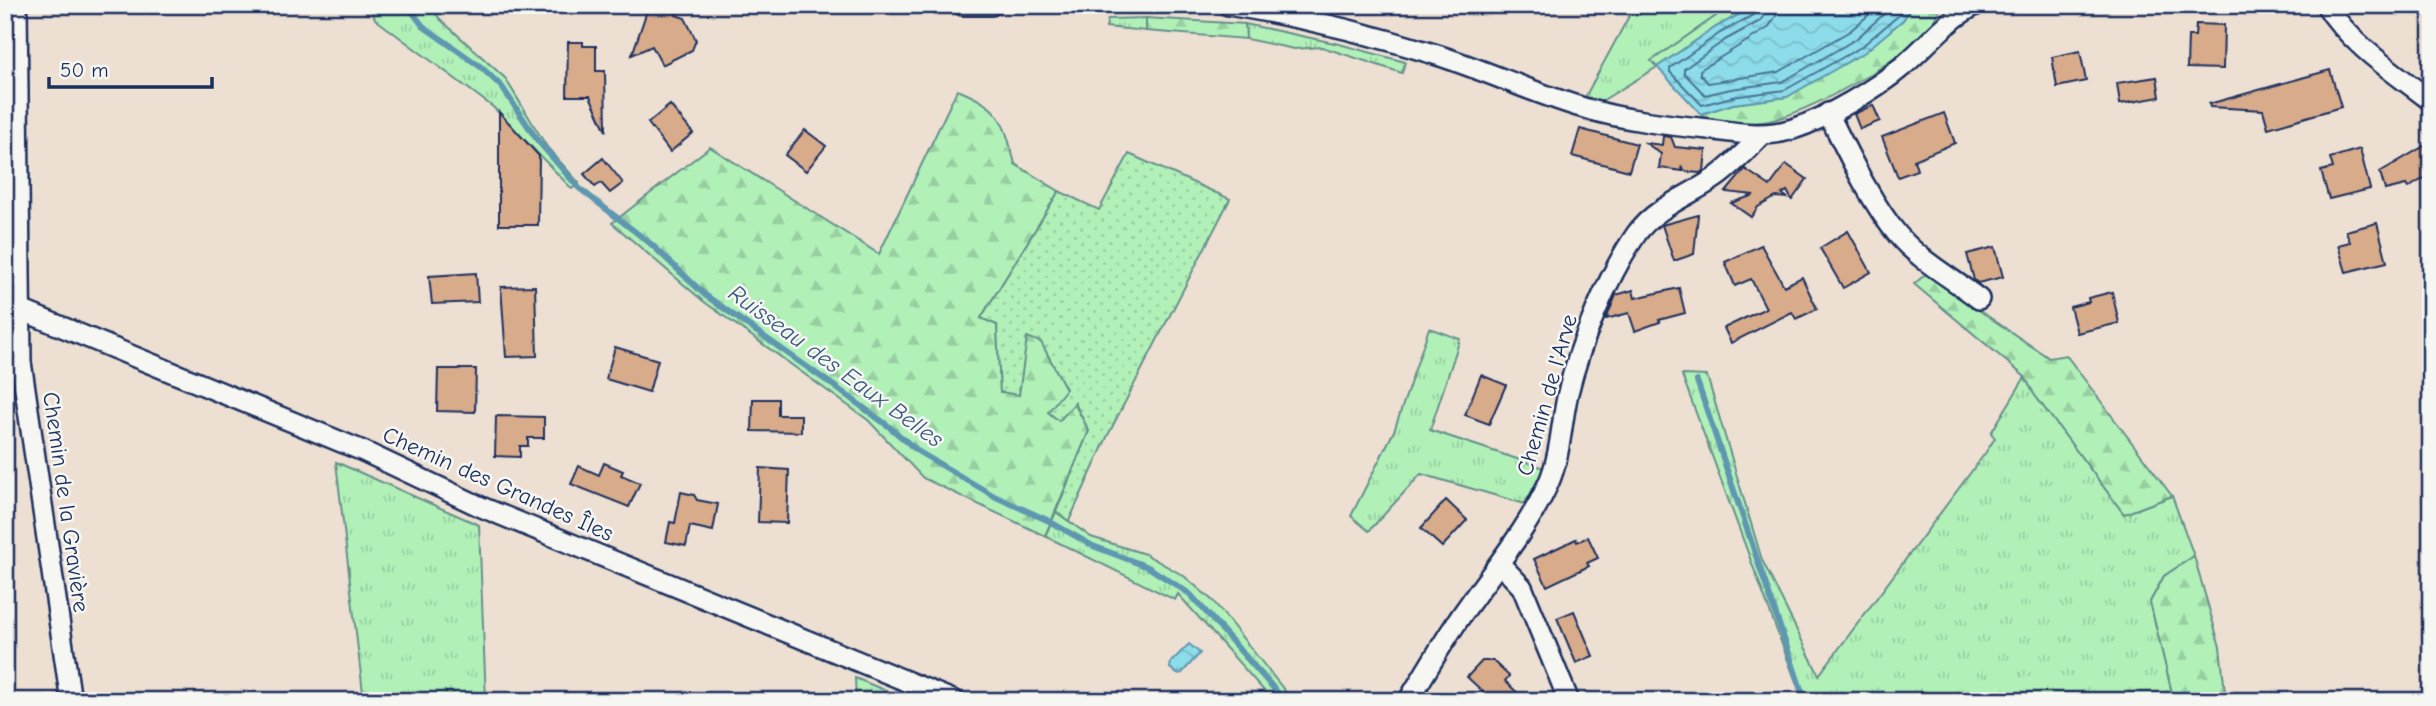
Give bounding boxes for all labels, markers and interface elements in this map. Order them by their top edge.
scale bar [49,46,212,90]
text: 50 m [60,58,109,82]
water label: Ruisseau des Eaux Belles [723,279,949,453]
street label: Chemin de l'Arve [1511,311,1583,479]
street label: Chemin de la Gravière [37,390,95,614]
street label: Chemin des Grandes Îles [379,421,617,547]

